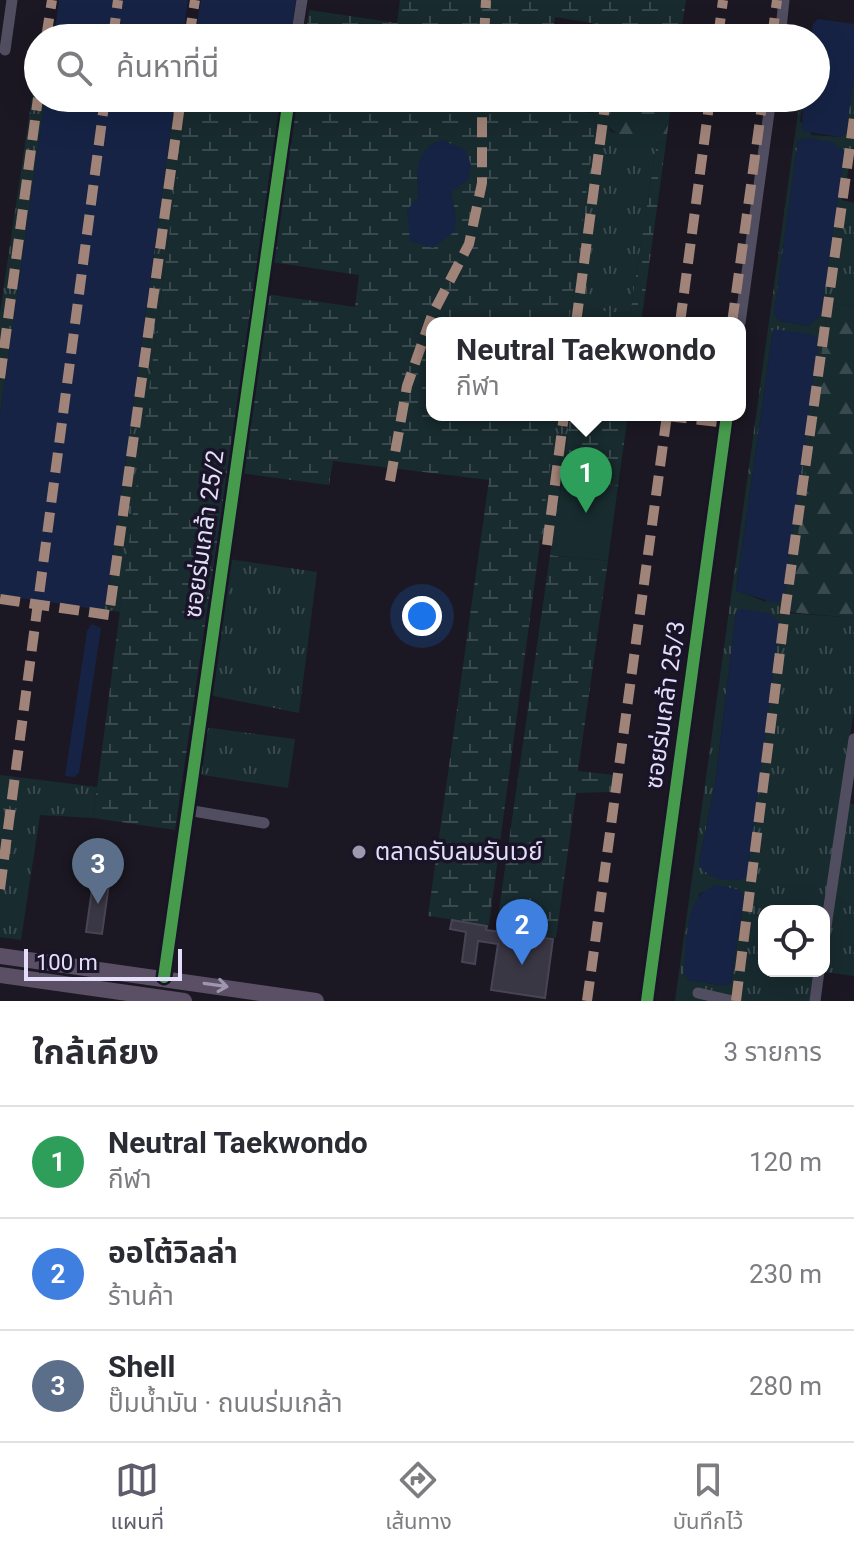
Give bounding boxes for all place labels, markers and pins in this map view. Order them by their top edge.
pin: 1 [560,447,612,513]
pin: 3 [72,838,124,904]
place label: ตลาดรับลมรันเวย์ [375,838,543,866]
marker: ตลาดรับลมรันเวย์ [350,843,368,861]
pin: 2 [496,899,548,965]

